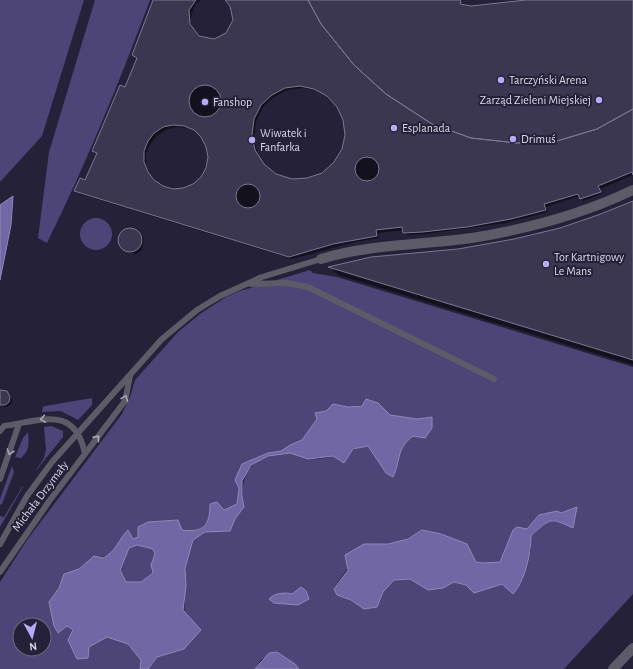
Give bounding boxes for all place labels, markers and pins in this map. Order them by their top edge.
place label: Tarczyński Arena [509,74,587,87]
marker: Tarczyński Arena [496,75,506,85]
place label: Zarząd Zieleni Miejskiej [480,94,591,107]
marker: Zarząd Zieleni Miejskiej [594,95,604,105]
place label: Fanshop [213,96,252,108]
marker: Fanshop [200,97,210,107]
place label: Esplanada [402,122,451,134]
marker: Esplanada [389,123,399,133]
place label: Wiwatek i Fanfarka [260,127,307,153]
place label: Drimuś [521,133,556,145]
marker: Drimuś [508,134,518,144]
marker: Wiwatek i Fanfarka [247,135,257,145]
place label: Tor Kartnigowy Le Mans [554,251,624,277]
marker: Tor Kartnigowy Le Mans [541,259,551,269]

